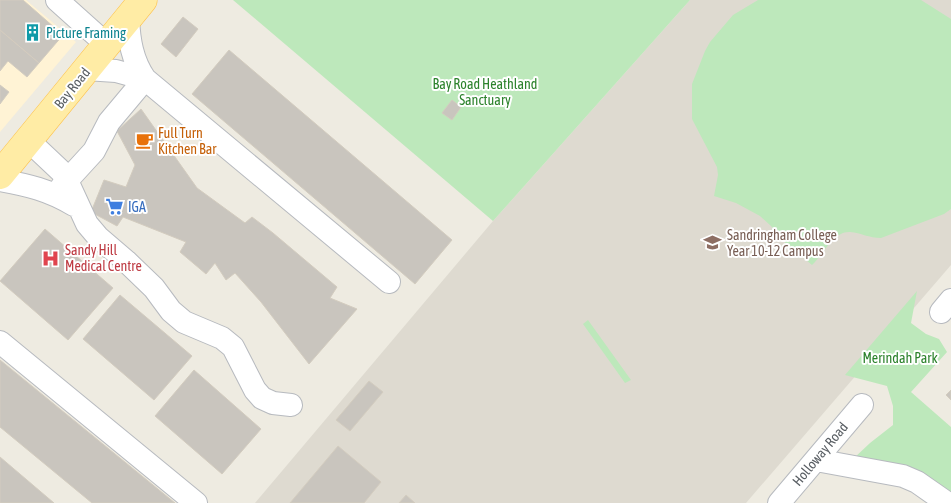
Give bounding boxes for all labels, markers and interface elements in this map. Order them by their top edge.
building icon: Picture Framing [22,23,42,43]
place label: Picture Framing [46,25,126,41]
street label: Bay Road [51,64,93,112]
park label: Bay Road Heathland Sanctuary [433,76,537,108]
place label: Full Turn Kitchen Bar [158,125,217,157]
cafe icon: Full Turn Kitchen Bar [134,131,154,151]
supermarket icon: IGA [104,197,124,217]
place label: IGA [128,199,146,215]
place label: Sandringham College Year 10-12 Campus [727,227,837,259]
school or university icon: Sandringham College Year 10-12 Campus [703,233,723,253]
place label: Sandy Hill Medical Centre [65,242,142,274]
hospital icon: Sandy Hill Medical Centre [41,248,61,268]
park label: Merindah Park [862,350,938,366]
street label: Holloway Road [789,419,851,489]

